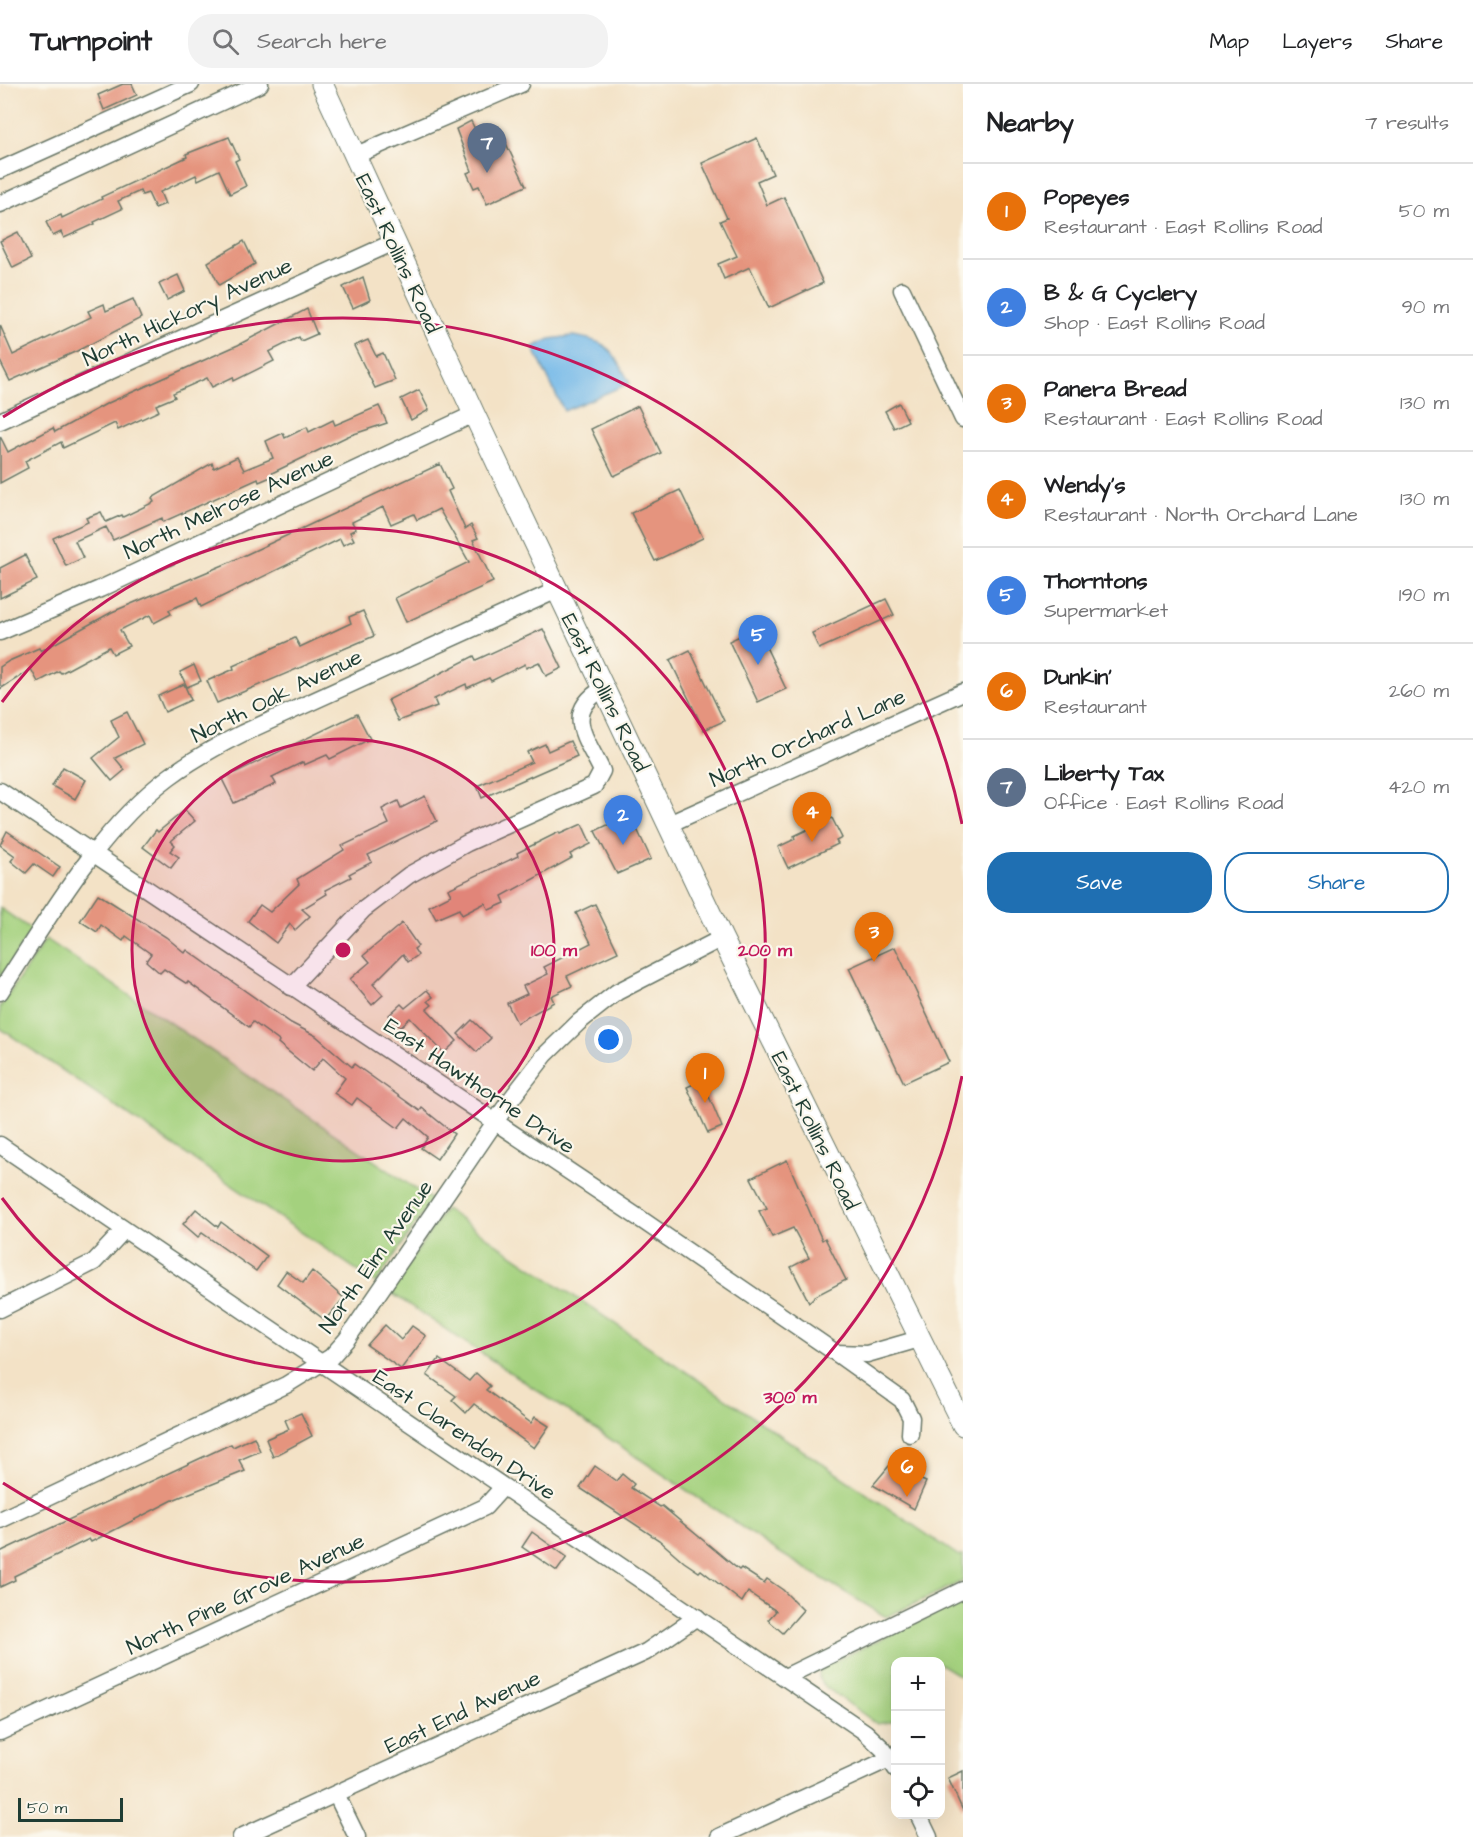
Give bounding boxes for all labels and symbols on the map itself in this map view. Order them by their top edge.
pin: 7 [468,124,506,173]
street label: East Rollins Road [347,169,448,338]
street label: North Hickory Avenue [78,250,298,375]
street label: North Melrose Avenue [119,443,339,568]
street label: East Rollins Road [553,608,656,777]
pin: 5 [738,616,777,665]
street label: North Oak Avenue [186,641,367,751]
street label: North Orchard Lane [705,681,911,796]
pin: 4 [792,792,832,842]
pin: 2 [604,796,642,845]
pin: 3 [854,912,894,962]
text: 100 m [531,938,578,963]
text: 200 m [737,938,793,963]
centre of rings [333,940,353,960]
street label: East Hawthorne Drive [378,1011,581,1162]
your location [594,1025,623,1054]
street label: East Rollins Road [763,1046,866,1215]
pin: 1 [686,1054,724,1103]
street label: North Elm Avenue [312,1174,441,1340]
street label: East Clarendon Drive [366,1362,562,1508]
text: 300 m [762,1385,818,1410]
pin: 6 [888,1448,926,1497]
street label: North Pine Grove Avenue [122,1525,370,1663]
street label: East End Avenue [380,1663,546,1762]
scale bar [18,1795,123,1822]

